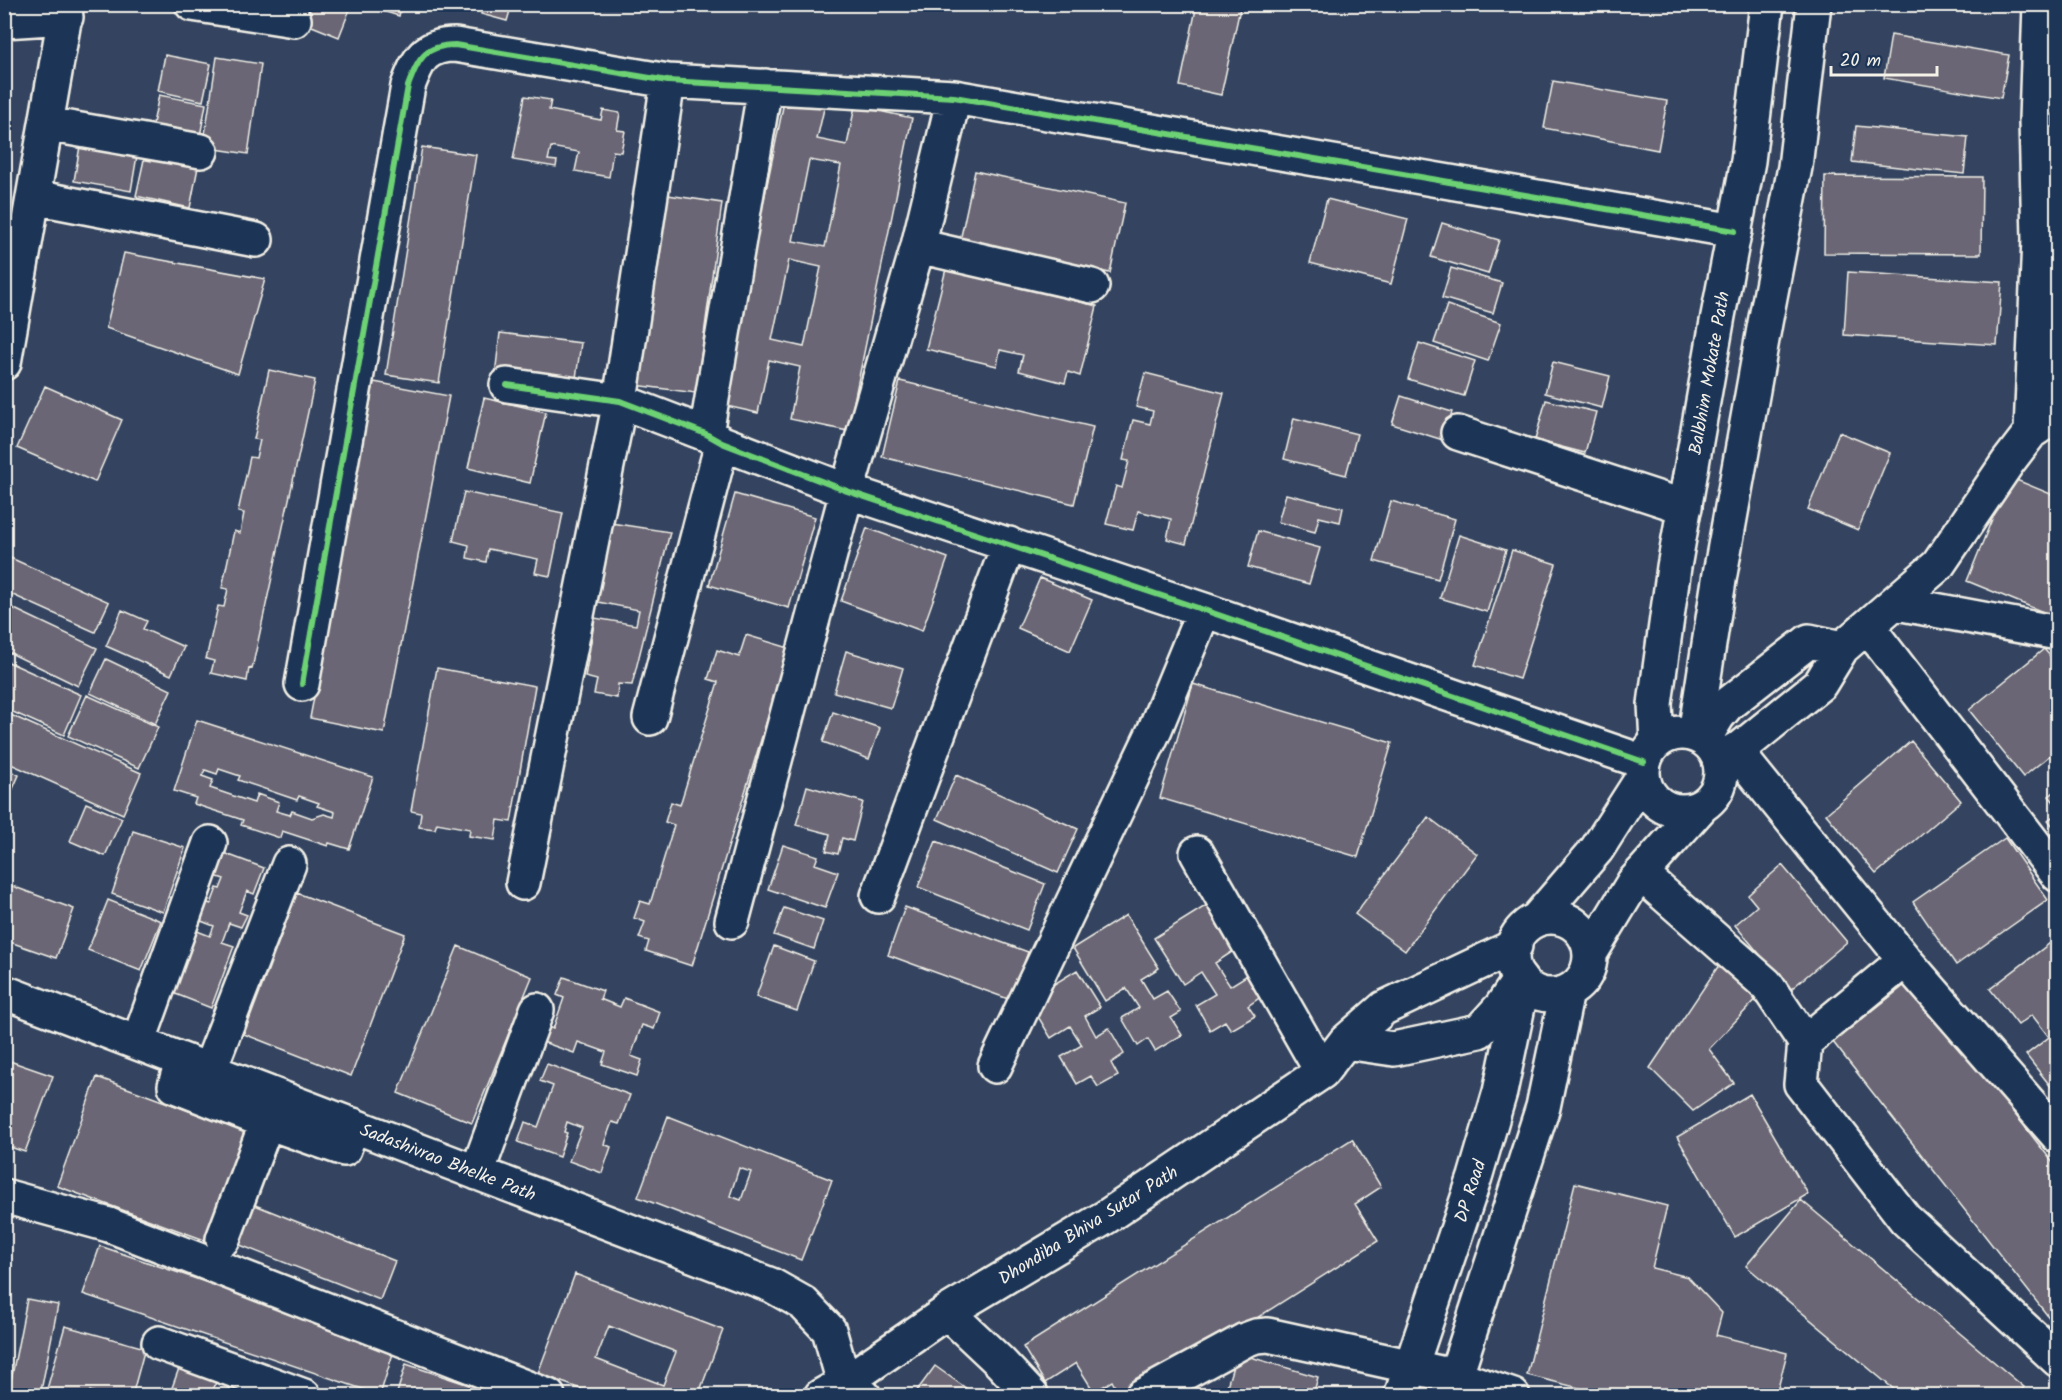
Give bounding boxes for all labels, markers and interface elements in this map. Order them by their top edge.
scale bar [1831,39,1938,77]
text: 20 m [1840,47,1881,76]
street label: Balbhim Mokate Path [1682,289,1739,457]
street label: Sadashivrao Bhelke Path [355,1116,540,1210]
street label: DP Road [1448,1155,1496,1227]
street label: Dhondiba Bhiva Sutar Path [993,1159,1185,1294]

